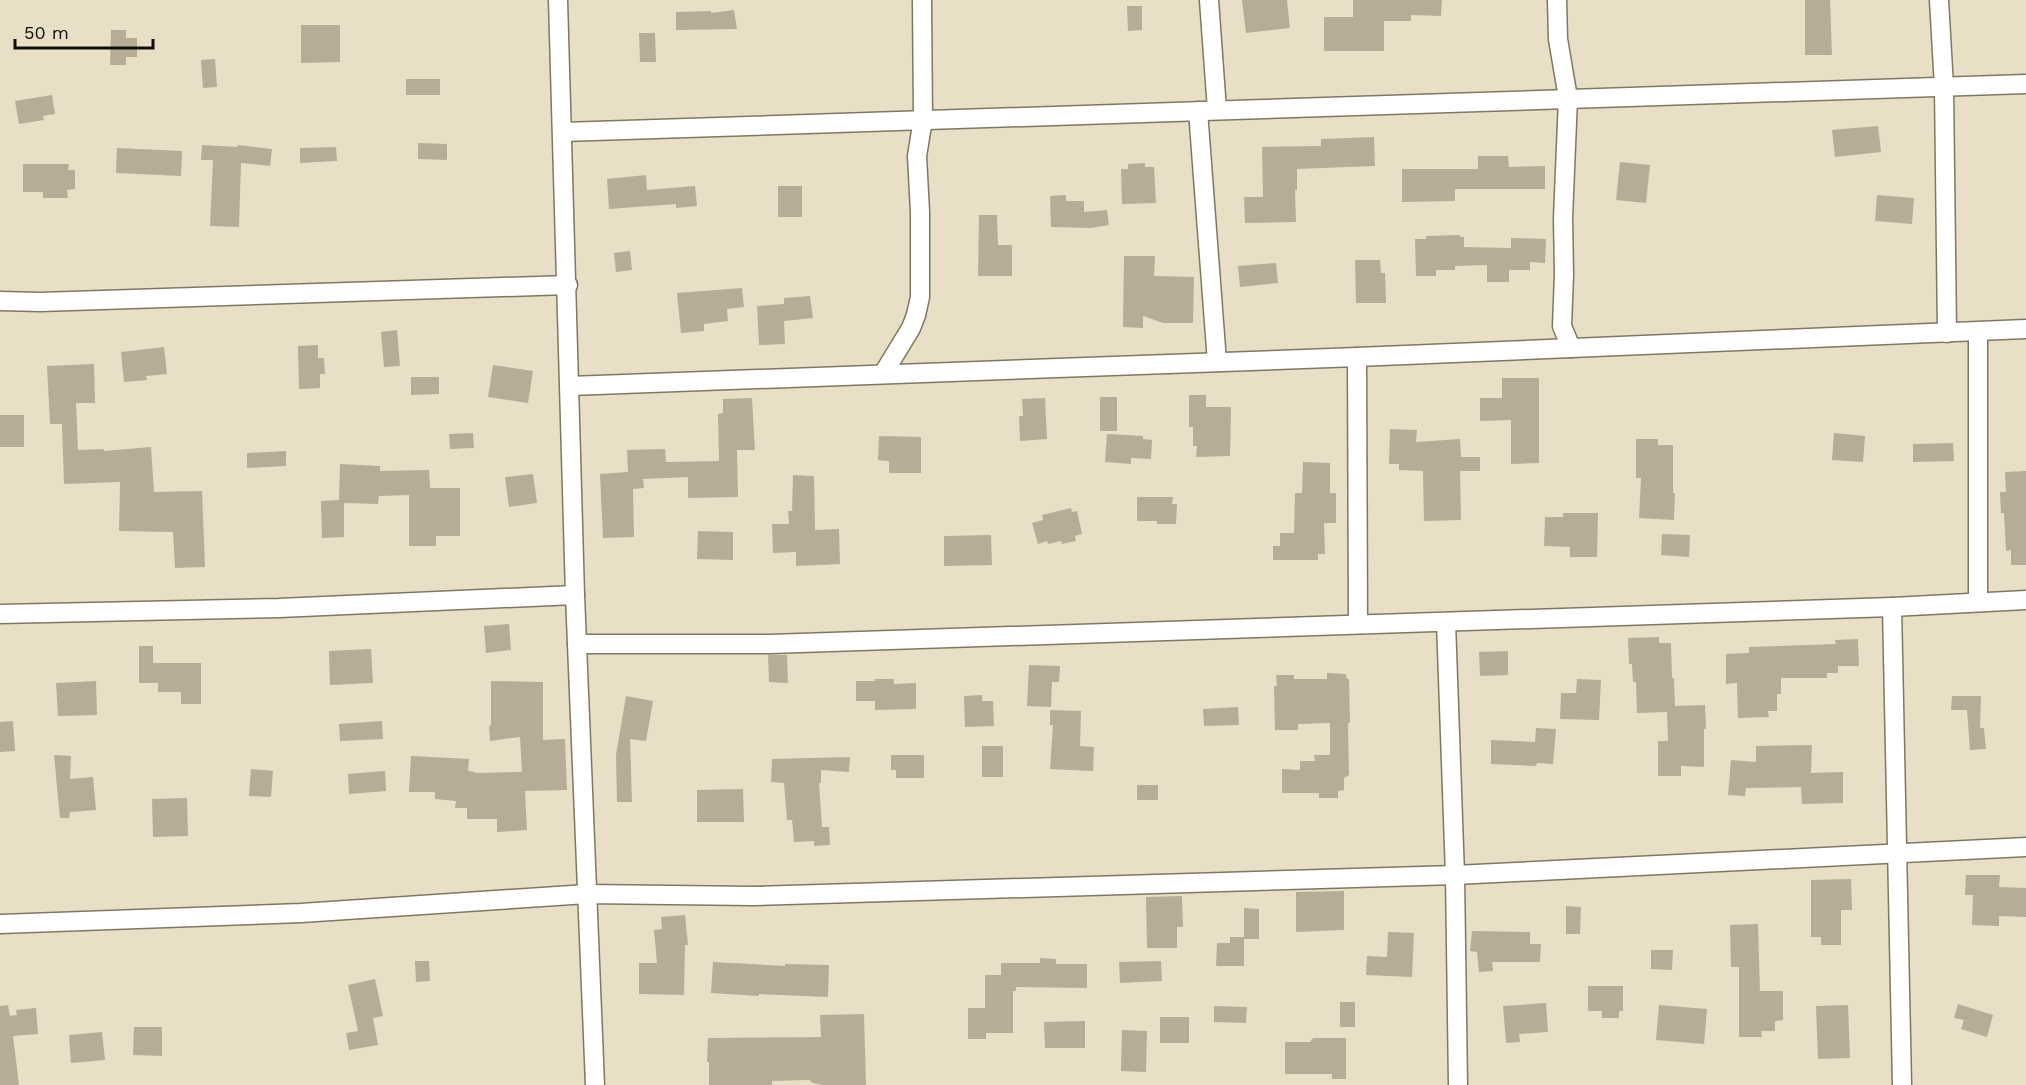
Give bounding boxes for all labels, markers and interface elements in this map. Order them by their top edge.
scale bar [15,12,153,50]
text: 50 m [24,22,69,43]

